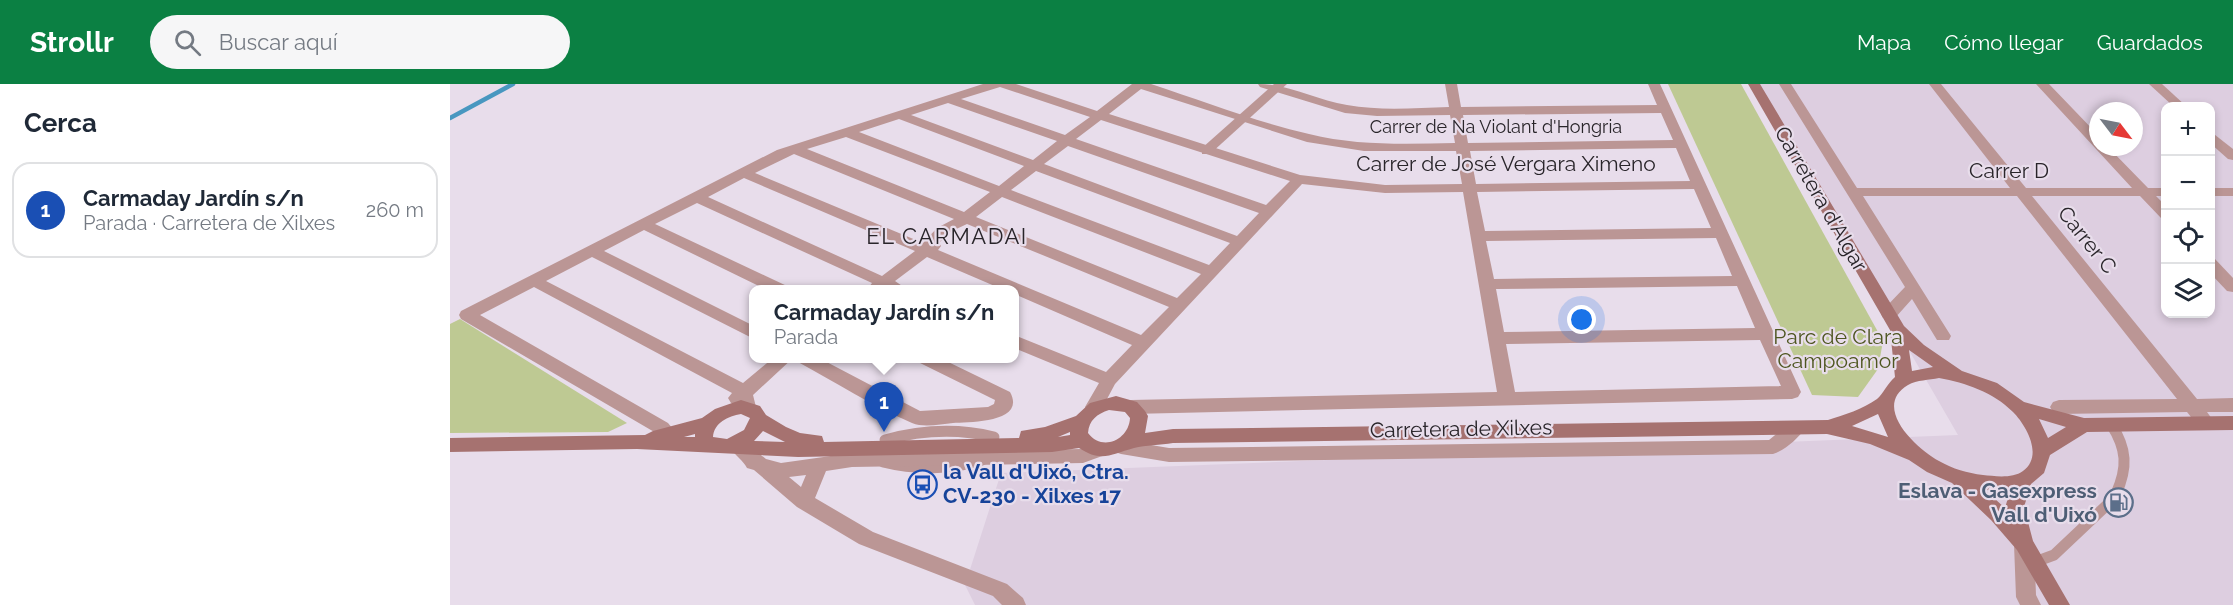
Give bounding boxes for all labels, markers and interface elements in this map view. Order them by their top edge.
search box [150,15,570,69]
text: Strollr [30,26,114,59]
icon: search [171,26,204,59]
text: Buscar aquí [219,29,337,55]
text: Mapa [1857,30,1911,55]
text: Cómo llegar [1944,30,2064,55]
text: Guardados [2097,30,2203,55]
north arrow [2089,102,2143,156]
map controls [2161,102,2215,318]
button: + [2161,102,2215,156]
text: Cerca [24,108,97,138]
street label: Carrer de Na Violant d'Hongria [1370,116,1622,137]
street label: Carretera d'Algar [1770,122,1873,276]
street label: Carrer de José Vergara Ximeno [1356,151,1656,176]
button: − [2161,156,2215,210]
street label: Carrer D [1969,158,2049,183]
text: Carmaday Jardín s/n [83,185,304,211]
text: 1 [41,198,50,222]
text: 260 m [366,198,424,222]
street label: Carrer C [2053,201,2122,278]
button: locate [2161,210,2215,264]
text: Parada · Carretera de Xilxes [83,211,335,235]
district label: EL CARMADAI [866,223,1028,249]
button: layers [2161,264,2215,318]
popup [749,285,1019,363]
text: Carmaday Jardín s/n [774,299,994,325]
your location [1567,305,1596,334]
park label: Parc de Clara Campoamor [1773,324,1903,373]
text: Parada [774,325,838,349]
pin: 1 [864,382,904,432]
street label: Carretera de Xilxes [1370,414,1552,443]
place label: la Vall d'Uixó, Ctra. CV-230 - Xilxes 17 [943,459,1129,508]
bus stop icon: la Vall d'Uixó, Ctra. CV-230 - Xilxes 17 [906,468,938,500]
place label: Eslava - Gasexpress Vall d'Uixó [1898,478,2097,527]
fuel station icon: Eslava - Gasexpress Vall d'Uixó [2102,487,2134,519]

